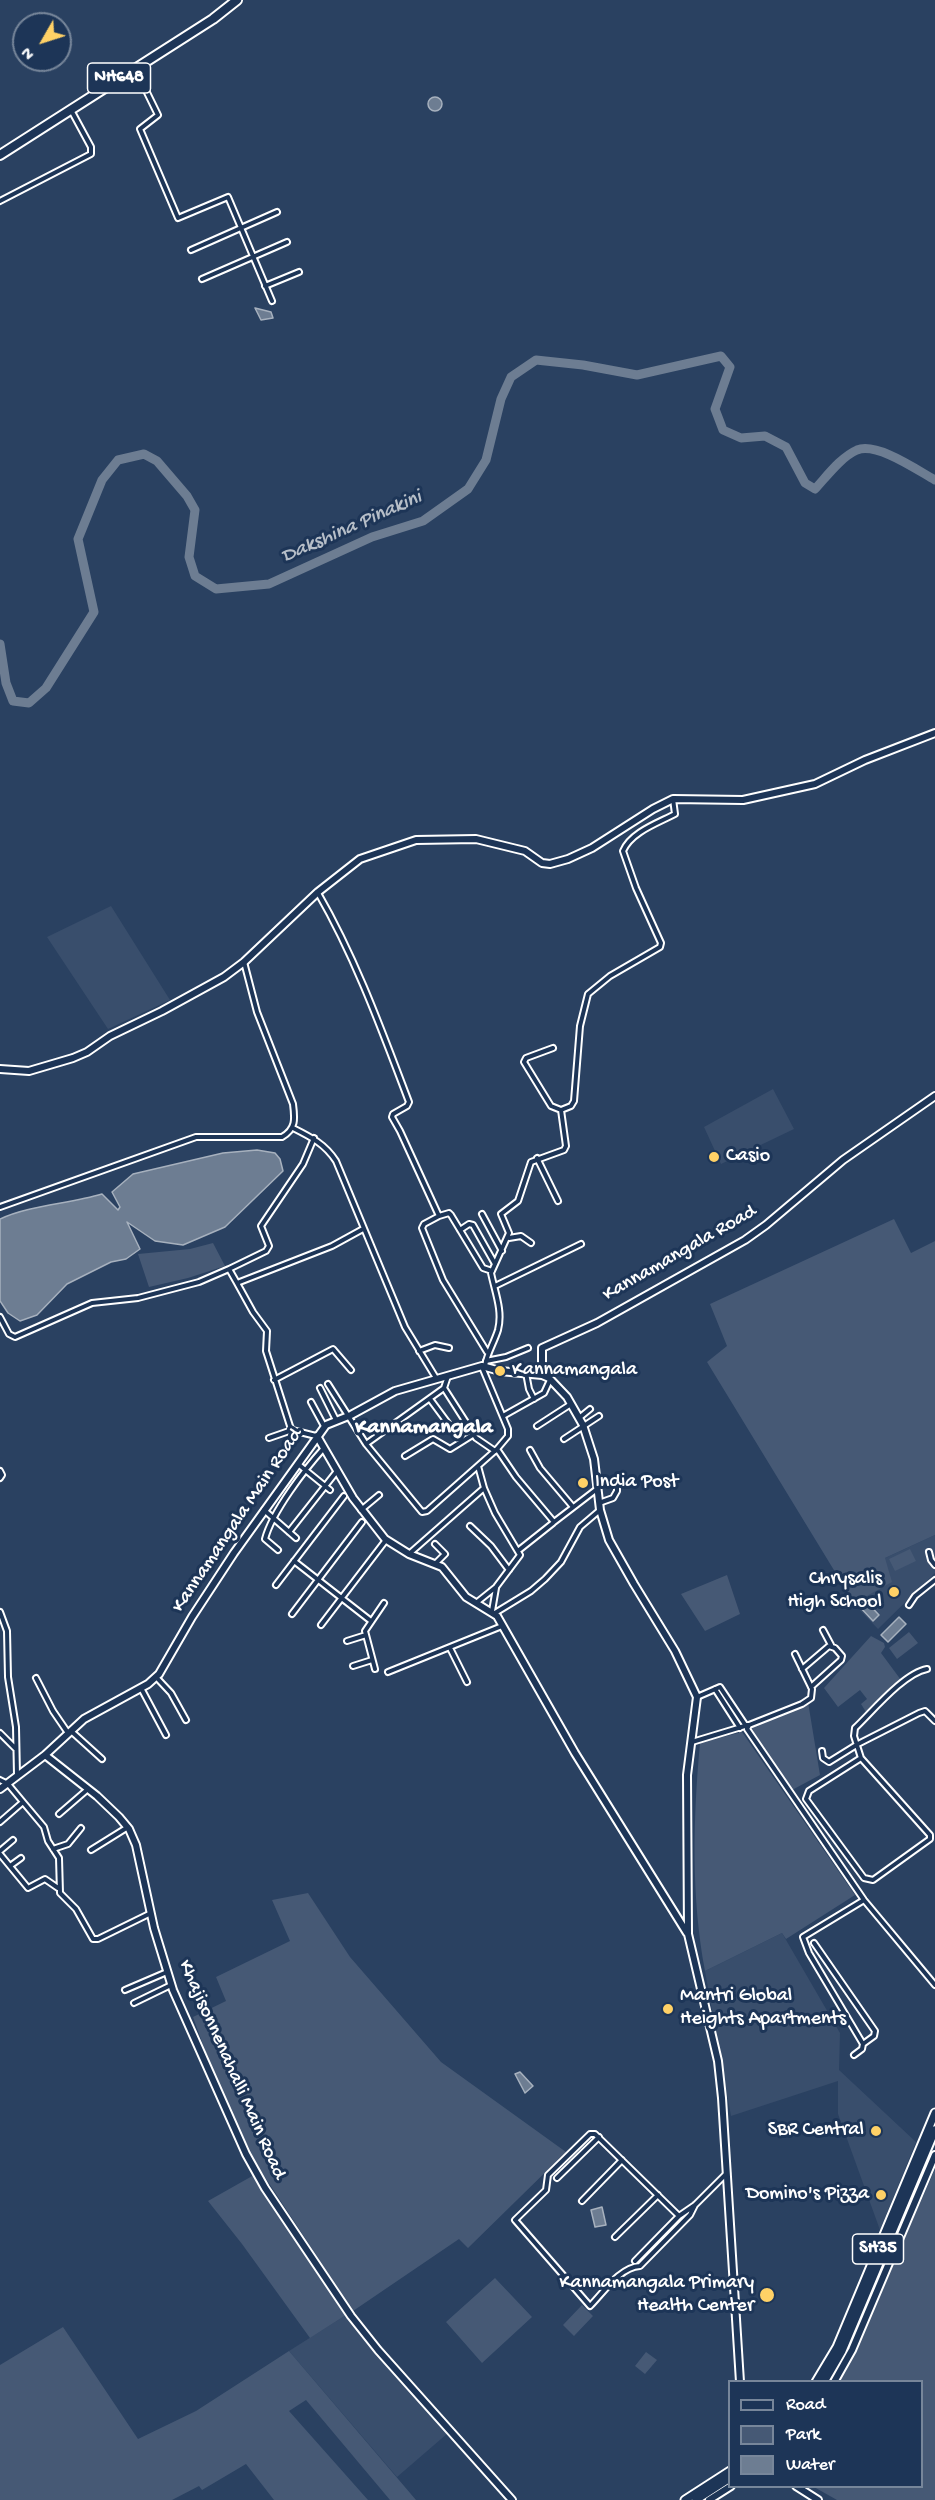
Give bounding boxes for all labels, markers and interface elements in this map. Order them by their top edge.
north arrow [12,12,72,72]
text: N [19,42,40,62]
road number: NH648 [88,63,150,93]
water label: Dakshina Pinakini [278,486,426,570]
place label: Casio [726,1145,770,1169]
marker: Casio [707,1150,721,1164]
street label: Kannamangala Road [599,1200,761,1308]
place label: Kannamangala [512,1359,637,1383]
marker: Kannamangala [493,1364,507,1378]
district label: Kannamangala [355,1416,493,1442]
street label: Kannamangala Main Road [167,1424,309,1618]
place label: India Post [595,1471,678,1495]
marker: India Post [576,1476,590,1490]
place label: Chrysalis High School [787,1568,882,1615]
marker: Chrysalis High School [887,1585,901,1599]
street label: Khajisonnenahalli Main Road [172,1957,290,2183]
place label: Mantri Global Heights Apartments [680,1985,846,2032]
marker: Mantri Global Heights Apartments [661,2002,675,2016]
place label: SBR Central [768,2119,864,2143]
marker: SBR Central [869,2124,883,2138]
place label: Domino's Pizza [746,2183,869,2207]
marker: Domino's Pizza [874,2188,888,2202]
road number: SH35 [852,2234,904,2264]
place label: Kannamangala Primary Health Center [560,2272,754,2319]
marker: Kannamangala Primary Health Center [758,2286,776,2304]
legend [728,2380,923,2488]
text: Road [786,2395,825,2416]
text: Park [786,2425,820,2446]
text: Water [786,2455,834,2476]

